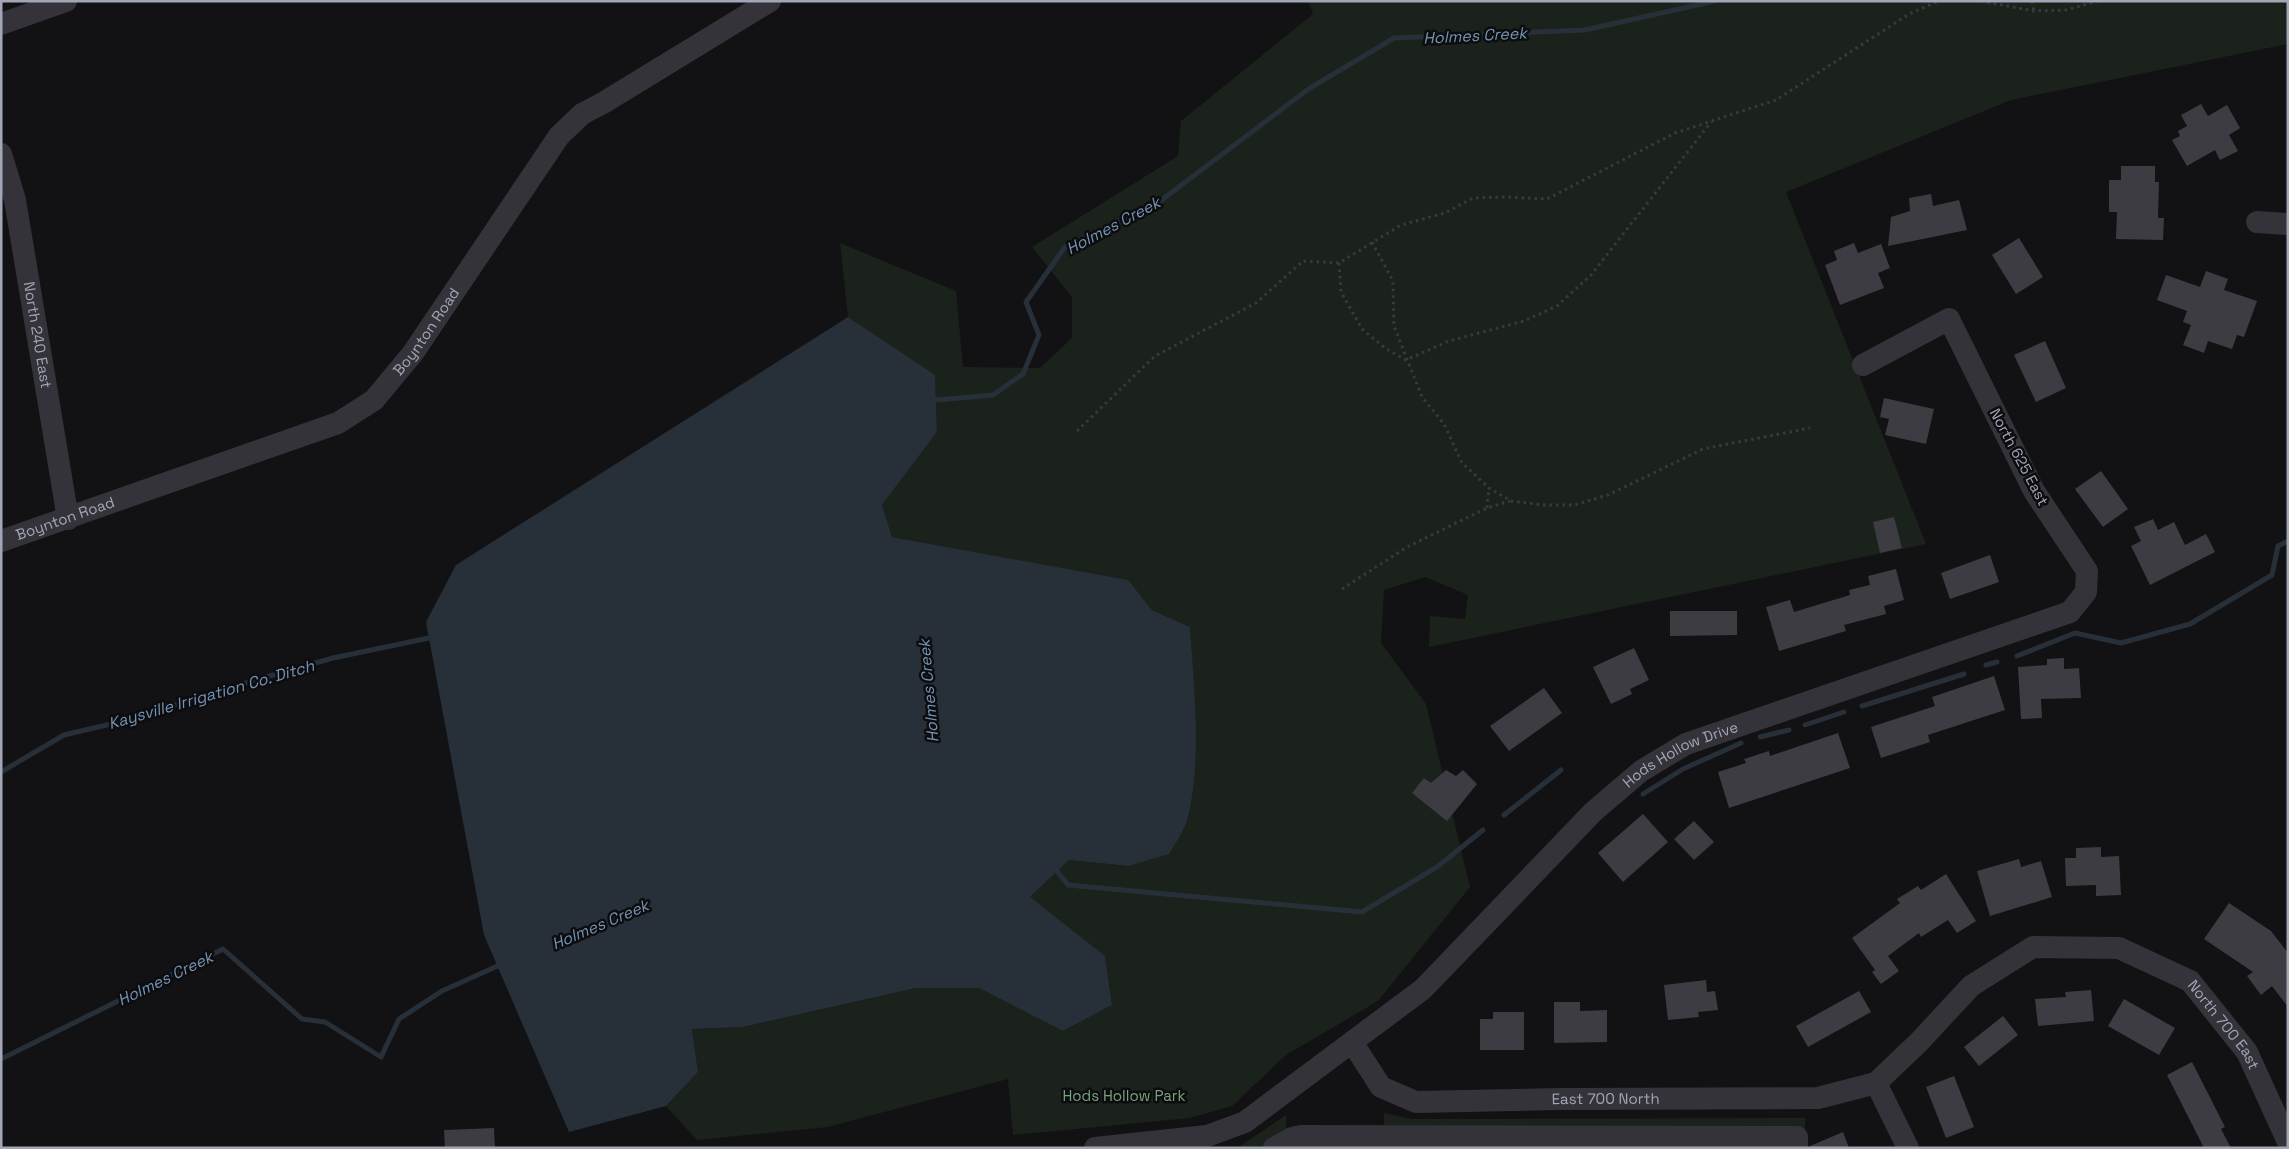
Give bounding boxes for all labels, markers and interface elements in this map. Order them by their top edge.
water label: Holmes Creek [1423,22,1530,49]
water label: Holmes Creek [1063,191,1166,259]
street label: North 240 East [20,280,56,390]
street label: Boynton Road [388,284,463,379]
street label: North 625 East [1986,405,2053,509]
street label: Boynton Road [13,492,117,544]
water label: Holmes Creek [913,636,943,744]
water label: Kaysville Irrigation Co. Ditch [106,655,318,734]
street label: Hods Hollow Drive [1618,717,1740,792]
water label: Holmes Creek [548,894,654,954]
water label: Holmes Creek [114,945,219,1011]
street label: North 700 East [2184,976,2264,1072]
park label: Hods Hollow Park [1062,1086,1186,1105]
street label: East 700 North [1551,1089,1660,1108]

